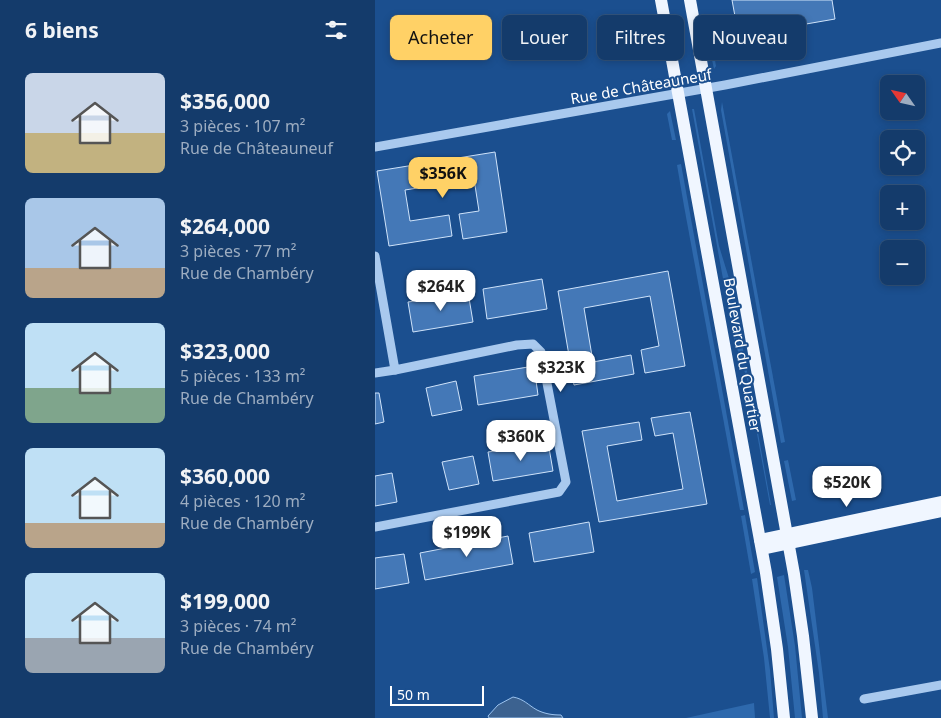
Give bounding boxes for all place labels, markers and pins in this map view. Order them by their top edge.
pin: $356K [408,156,478,199]
pin: $264K [406,270,476,312]
pin: $323K [526,350,596,393]
pin: $360K [486,420,556,462]
pin: $520K [812,466,882,508]
pin: $199K [432,516,502,558]

